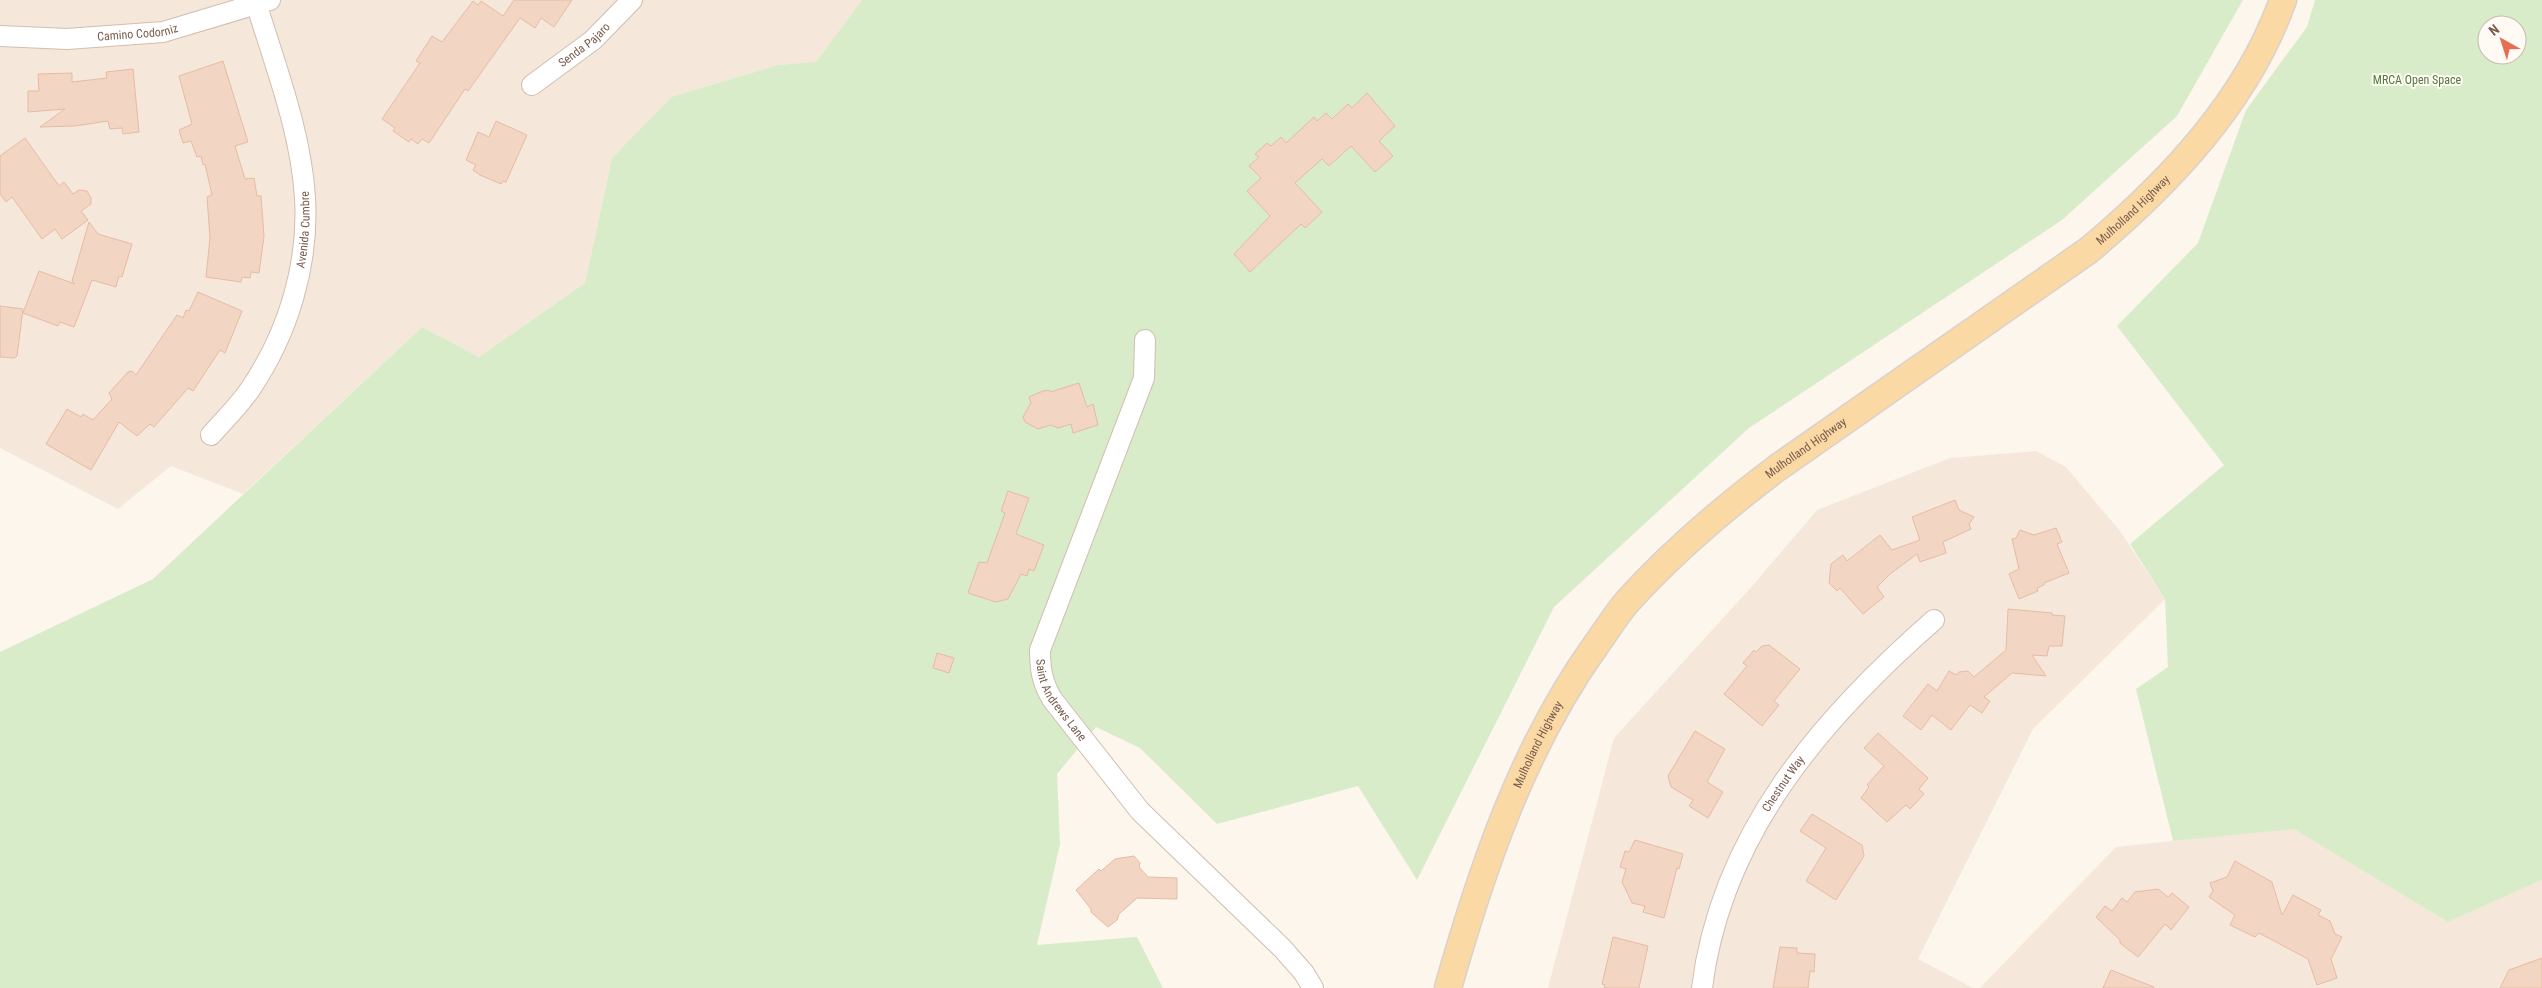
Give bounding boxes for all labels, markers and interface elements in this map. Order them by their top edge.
north arrow [2477,15,2527,65]
street label: Senda Pajaro [556,20,613,70]
street label: Camino Codorniz [97,21,180,44]
text: N [2485,21,2502,39]
park label: MRCA Open Space [2373,73,2462,87]
street label: Mulholland Highway [2093,172,2173,248]
street label: Avenida Cumbre [294,190,313,269]
street label: Mulholland Highway [1763,415,1849,481]
street label: Saint Andrews Lane [1033,658,1090,744]
street label: Mulholland Highway [1510,698,1566,790]
street label: Chestnut Way [1759,753,1807,814]

